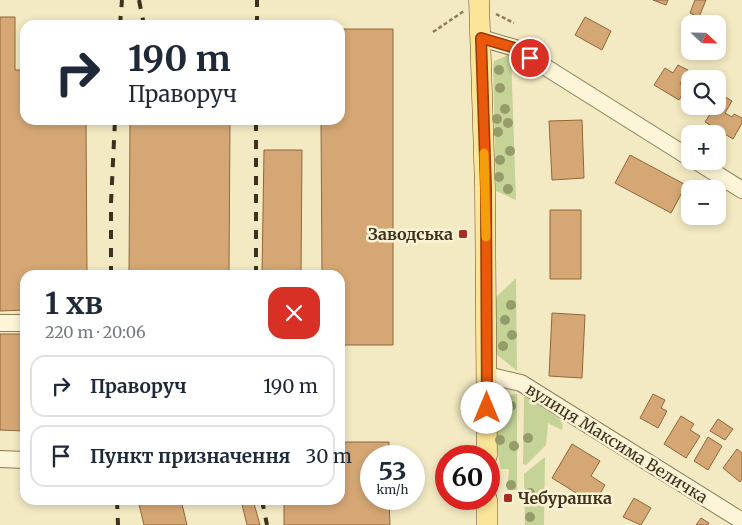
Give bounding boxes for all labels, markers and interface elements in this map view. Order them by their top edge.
north arrow [681,15,726,60]
map controls [681,15,726,225]
text: 190 m [128,37,231,81]
pin [509,37,551,79]
icon: right [45,40,110,105]
icon: arrive [516,44,544,72]
button: search [681,70,726,115]
text: Праворуч [128,80,237,108]
button: + [681,125,726,170]
button: − [681,180,726,225]
place label: Заводська [368,224,453,244]
marker: Заводська [457,228,469,240]
text: 1 хв [45,284,103,322]
button: close [268,287,320,339]
text: 220 m · 20:06 [45,322,146,342]
icon: right [47,372,75,400]
text: Праворуч [90,374,187,398]
text: 190 m [263,374,318,398]
street label: вулиця Максима Величка [522,379,712,507]
position arrow [460,381,512,433]
icon: arrive [47,442,75,470]
text: Пункт призначення [90,444,290,468]
text: 30 m [305,444,352,468]
speed limit sign: 60 [435,445,500,510]
text: 53 [379,455,406,487]
text: km/h [377,482,408,497]
place label: Чебурашка [518,488,612,508]
marker: Чебурашка [502,492,514,504]

